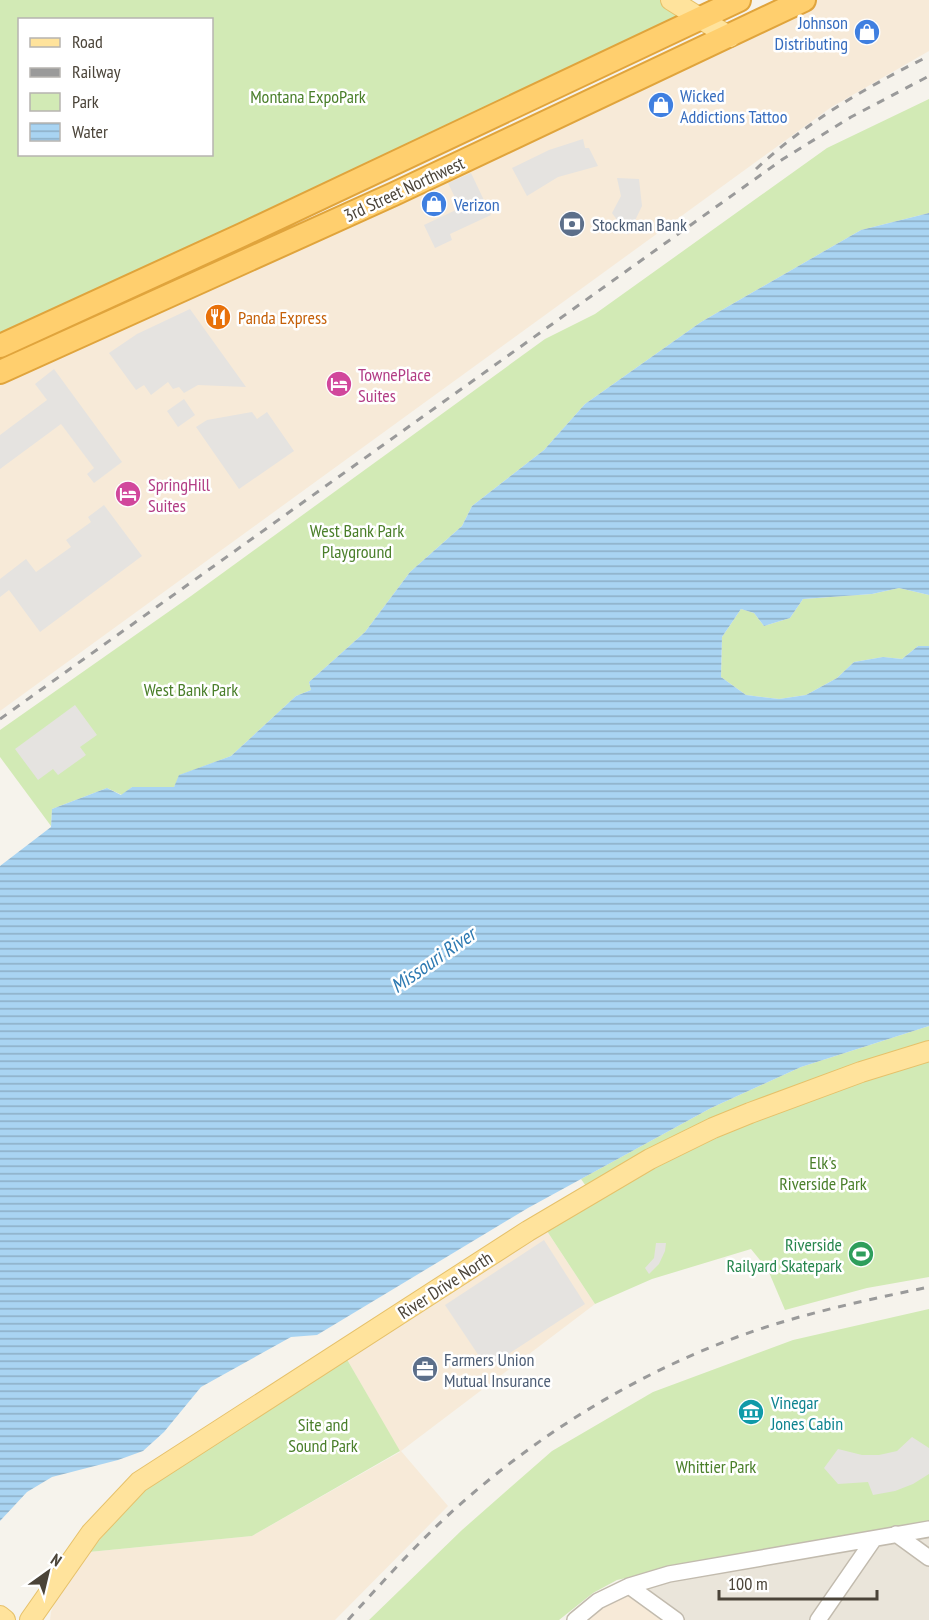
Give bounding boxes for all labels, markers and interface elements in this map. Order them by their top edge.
place label: Johnson Distributing [775,11,848,55]
shop icon: Johnson Distributing [852,17,882,47]
legend [18,18,213,156]
text: Road [72,30,103,53]
text: Railway [72,60,121,83]
place label: Wicked Addictions Tattoo [680,84,788,128]
park label: Montana ExpoPark [250,85,366,108]
text: Park [72,90,99,113]
shop icon: Wicked Addictions Tattoo [646,90,676,120]
text: Water [72,120,108,143]
street label: 3rd Street Northwest [340,151,468,227]
shop icon: Verizon [419,189,449,219]
place label: Verizon [453,193,500,216]
bank icon: Stockman Bank [557,209,587,239]
place label: Stockman Bank [592,213,687,236]
restaurant icon: Panda Express [203,302,233,332]
place label: Panda Express [238,306,327,329]
place label: TownePlace Suites [358,363,431,407]
hotel icon: TownePlace Suites [324,369,354,399]
place label: SpringHill Suites [148,473,211,517]
hotel icon: SpringHill Suites [113,479,143,509]
park label: West Bank Park Playground [310,519,404,563]
park label: West Bank Park [144,678,238,701]
water label: Missouri River [386,920,482,999]
park label: Elk's Riverside Park [779,1151,867,1195]
place label: Riverside Railyard Skatepark [726,1233,842,1277]
sports icon: Riverside Railyard Skatepark [846,1239,876,1269]
street label: River Drive North [393,1246,497,1324]
place label: Farmers Union Mutual Insurance [444,1348,551,1392]
office icon: Farmers Union Mutual Insurance [410,1354,440,1384]
place label: Vinegar Jones Cabin [770,1391,843,1435]
museum icon: Vinegar Jones Cabin [736,1397,766,1427]
park label: Site and Sound Park [288,1413,358,1457]
park label: Whittier Park [676,1455,756,1478]
north arrow [18,1542,78,1602]
text: N [47,1549,66,1570]
scale bar [719,1563,876,1601]
text: 100 m [728,1572,768,1595]

